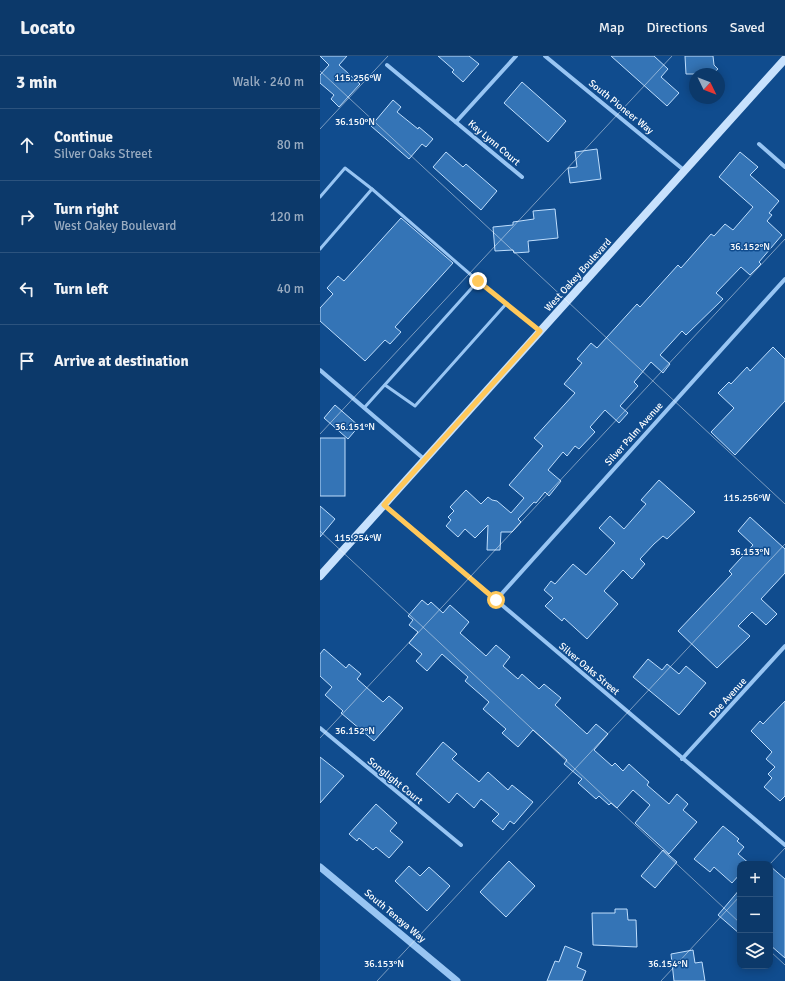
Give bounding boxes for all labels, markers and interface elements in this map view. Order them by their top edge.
text: Locato [20,16,75,40]
text: Map [599,19,625,36]
text: Directions [647,19,708,36]
text: Saved [730,19,765,36]
north arrow [689,68,725,104]
text: 3 min [16,72,57,93]
text: 115.256°W [334,72,382,84]
text: Walk · 240 m [233,74,304,90]
street label: South Pioneer Way [586,77,656,137]
text: 36.150°N [335,116,375,128]
street label: Kay Lynn Court [465,118,523,169]
text: Continue [54,128,113,146]
icon: ahead [16,134,38,156]
text: 80 m [277,137,304,153]
text: Silver Oaks Street [54,146,152,162]
text: Turn right [54,200,119,218]
icon: right [16,206,38,228]
text: 120 m [270,209,304,225]
text: West Oakey Boulevard [54,218,176,234]
street label: West Oakey Boulevard [542,236,614,314]
text: 36.152°N [730,241,770,253]
route end [469,272,487,290]
icon: left [16,278,38,300]
text: Turn left [54,280,108,298]
text: 40 m [277,281,304,297]
icon: arrive [16,350,38,372]
text: Arrive at destination [54,352,189,370]
street label: Silver Palm Avenue [602,400,666,468]
text: 36.151°N [335,421,375,433]
text: 115.256°W [723,492,771,504]
text: 115.254°W [334,532,382,544]
text: 36.153°N [730,546,770,558]
route start [487,591,505,609]
street label: Silver Oaks Street [556,640,622,698]
street label: Doe Avenue [707,675,749,721]
text: 36.152°N [335,725,375,737]
street label: Songlight Court [365,755,425,807]
map controls [737,861,773,969]
button: + [737,861,773,897]
street label: South Tenaya Way [362,887,428,945]
button: − [737,897,773,933]
button: layers [737,933,773,969]
text: 36.153°N [364,958,404,970]
text: 36.154°N [648,958,688,970]

